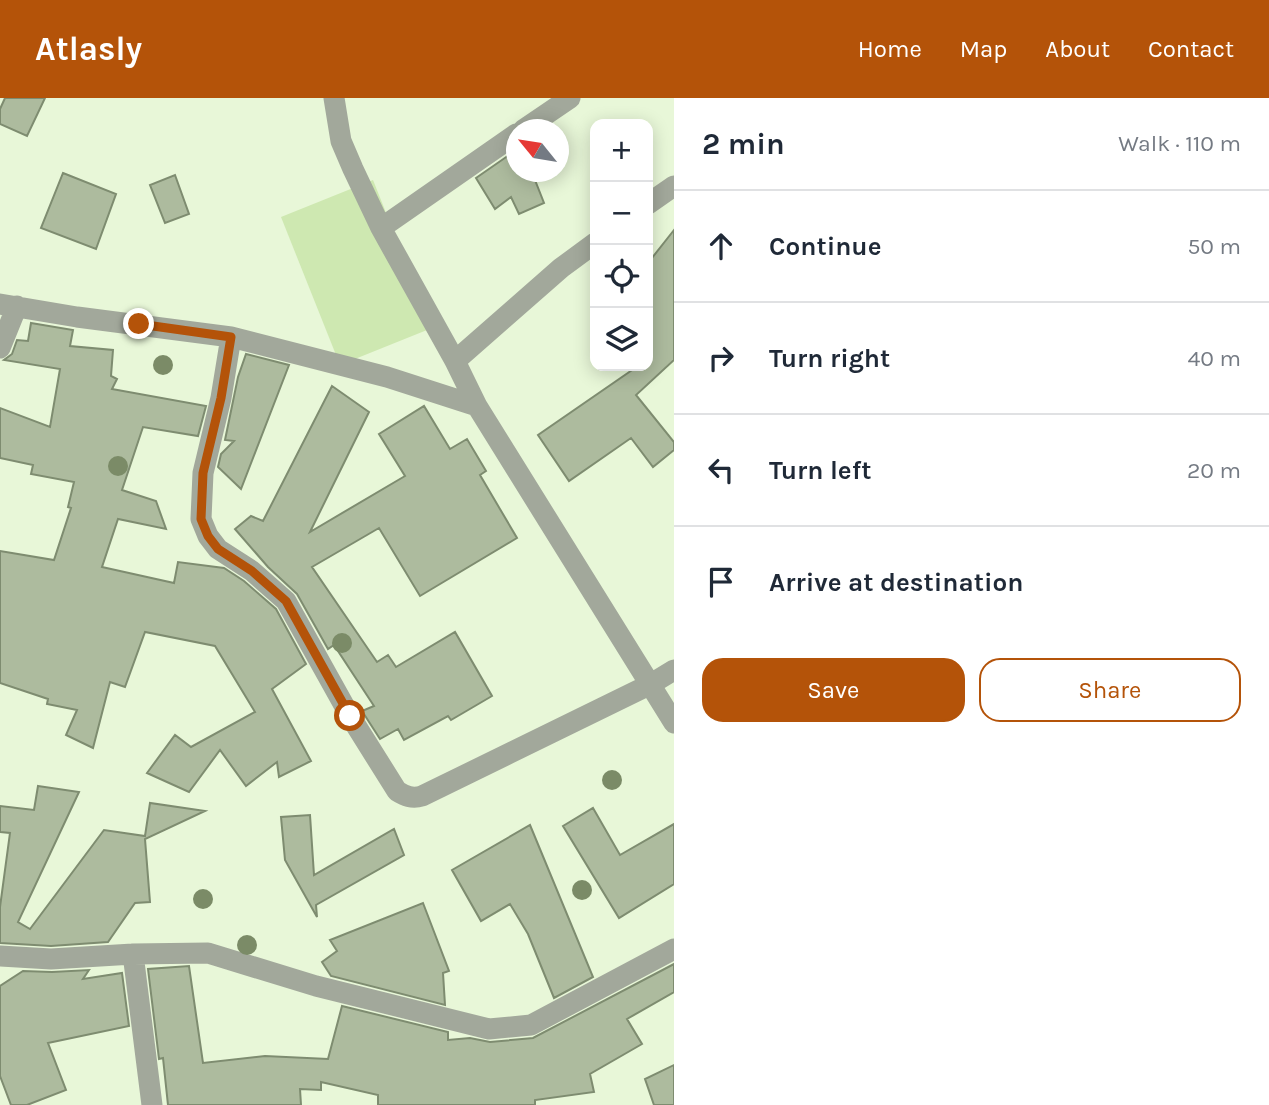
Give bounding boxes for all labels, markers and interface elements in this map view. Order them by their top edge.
text: Atlasly [35,30,142,68]
text: Home [858,35,922,63]
text: Map [960,35,1007,63]
text: About [1045,35,1110,63]
text: Contact [1148,35,1234,63]
north arrow [506,119,569,182]
map controls [590,119,653,371]
button: + [590,119,653,182]
text: 2 min [702,126,785,162]
text: Walk · 110 m [1118,130,1241,157]
button: − [590,182,653,245]
icon: ahead [702,227,740,265]
text: Continue [769,231,881,262]
text: 50 m [1187,233,1241,260]
button: locate [590,245,653,308]
route end [123,308,154,339]
button: layers [590,308,653,371]
icon: right [702,339,740,377]
text: Turn right [769,343,890,374]
text: 40 m [1188,345,1241,372]
icon: left [702,451,740,489]
text: Turn left [769,455,871,486]
text: 20 m [1187,457,1241,484]
icon: arrive [702,563,740,601]
text: Arrive at destination [769,567,1023,598]
button: Save [702,658,965,722]
button: Share [979,658,1241,722]
route start [334,700,365,731]

